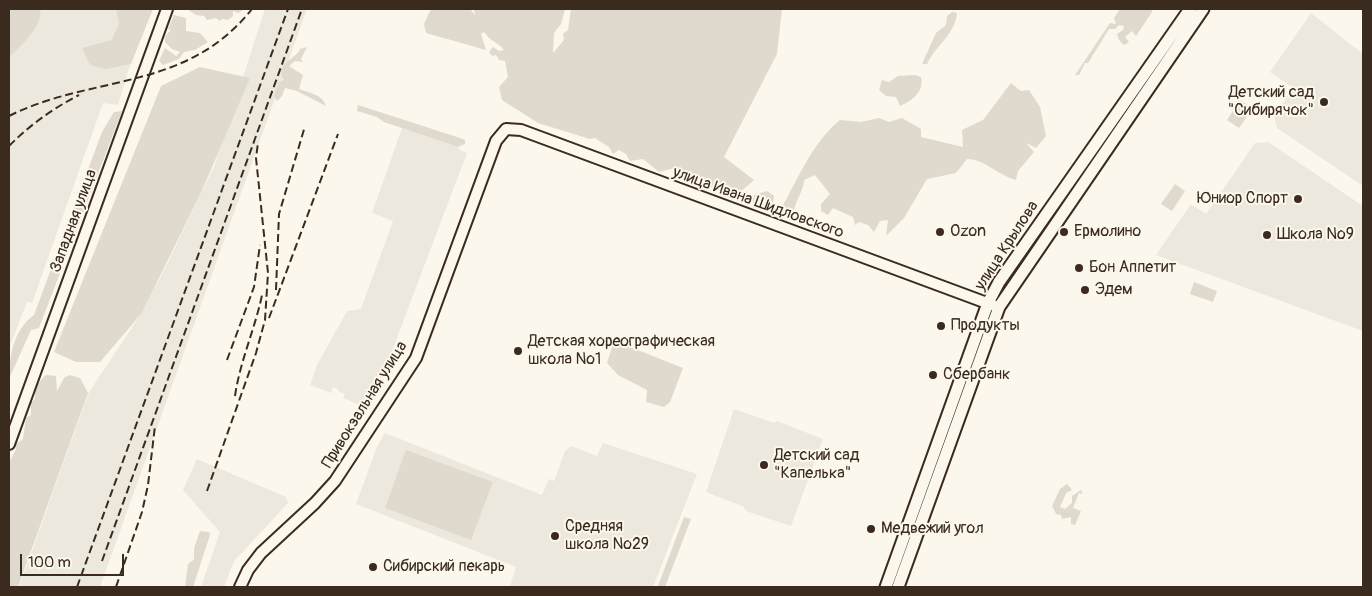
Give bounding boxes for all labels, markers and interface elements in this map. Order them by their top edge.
place label: Детский сад "Сибирячок" [1228,83,1314,121]
marker: Детский сад "Сибирячок" [1318,96,1330,108]
street label: улица Ивана Шидловского [670,163,846,243]
street label: Западная улица [46,167,102,275]
place label: Юниор Спорт [1197,189,1288,209]
marker: Юниор Спорт [1292,193,1304,205]
street label: улица Крылова [971,198,1043,294]
place label: Ozon [950,222,986,242]
place label: Ермолино [1074,222,1141,242]
place label: Школа №9 [1277,225,1354,245]
marker: Ozon [934,226,946,238]
marker: Ермолино [1058,226,1070,238]
marker: Школа №9 [1261,229,1273,241]
place label: Бон Аппетит [1089,258,1176,278]
marker: Бон Аппетит [1073,262,1085,274]
place label: Эдем [1095,280,1133,300]
marker: Эдем [1079,284,1091,296]
place label: Продукты [951,316,1020,336]
marker: Продукты [935,320,947,332]
place label: Детская хореографическая школа №1 [528,332,715,370]
street label: Привокзальная улица [318,338,412,472]
marker: Детская хореографическая школа №1 [512,345,524,357]
place label: Сбербанк [943,365,1010,385]
marker: Сбербанк [927,369,939,381]
place label: Детский сад "Капелька" [774,446,859,484]
marker: Детский сад "Капелька" [758,459,770,471]
place label: Средняя школа №29 [565,517,649,555]
place label: Медвежий угол [881,519,984,539]
marker: Медвежий угол [865,523,877,535]
marker: Средняя школа №29 [549,530,561,542]
scale bar [22,544,126,576]
text: 100 m [28,553,71,572]
place label: Сибирский пекарь [383,557,505,577]
marker: Сибирский пекарь [367,561,379,573]

